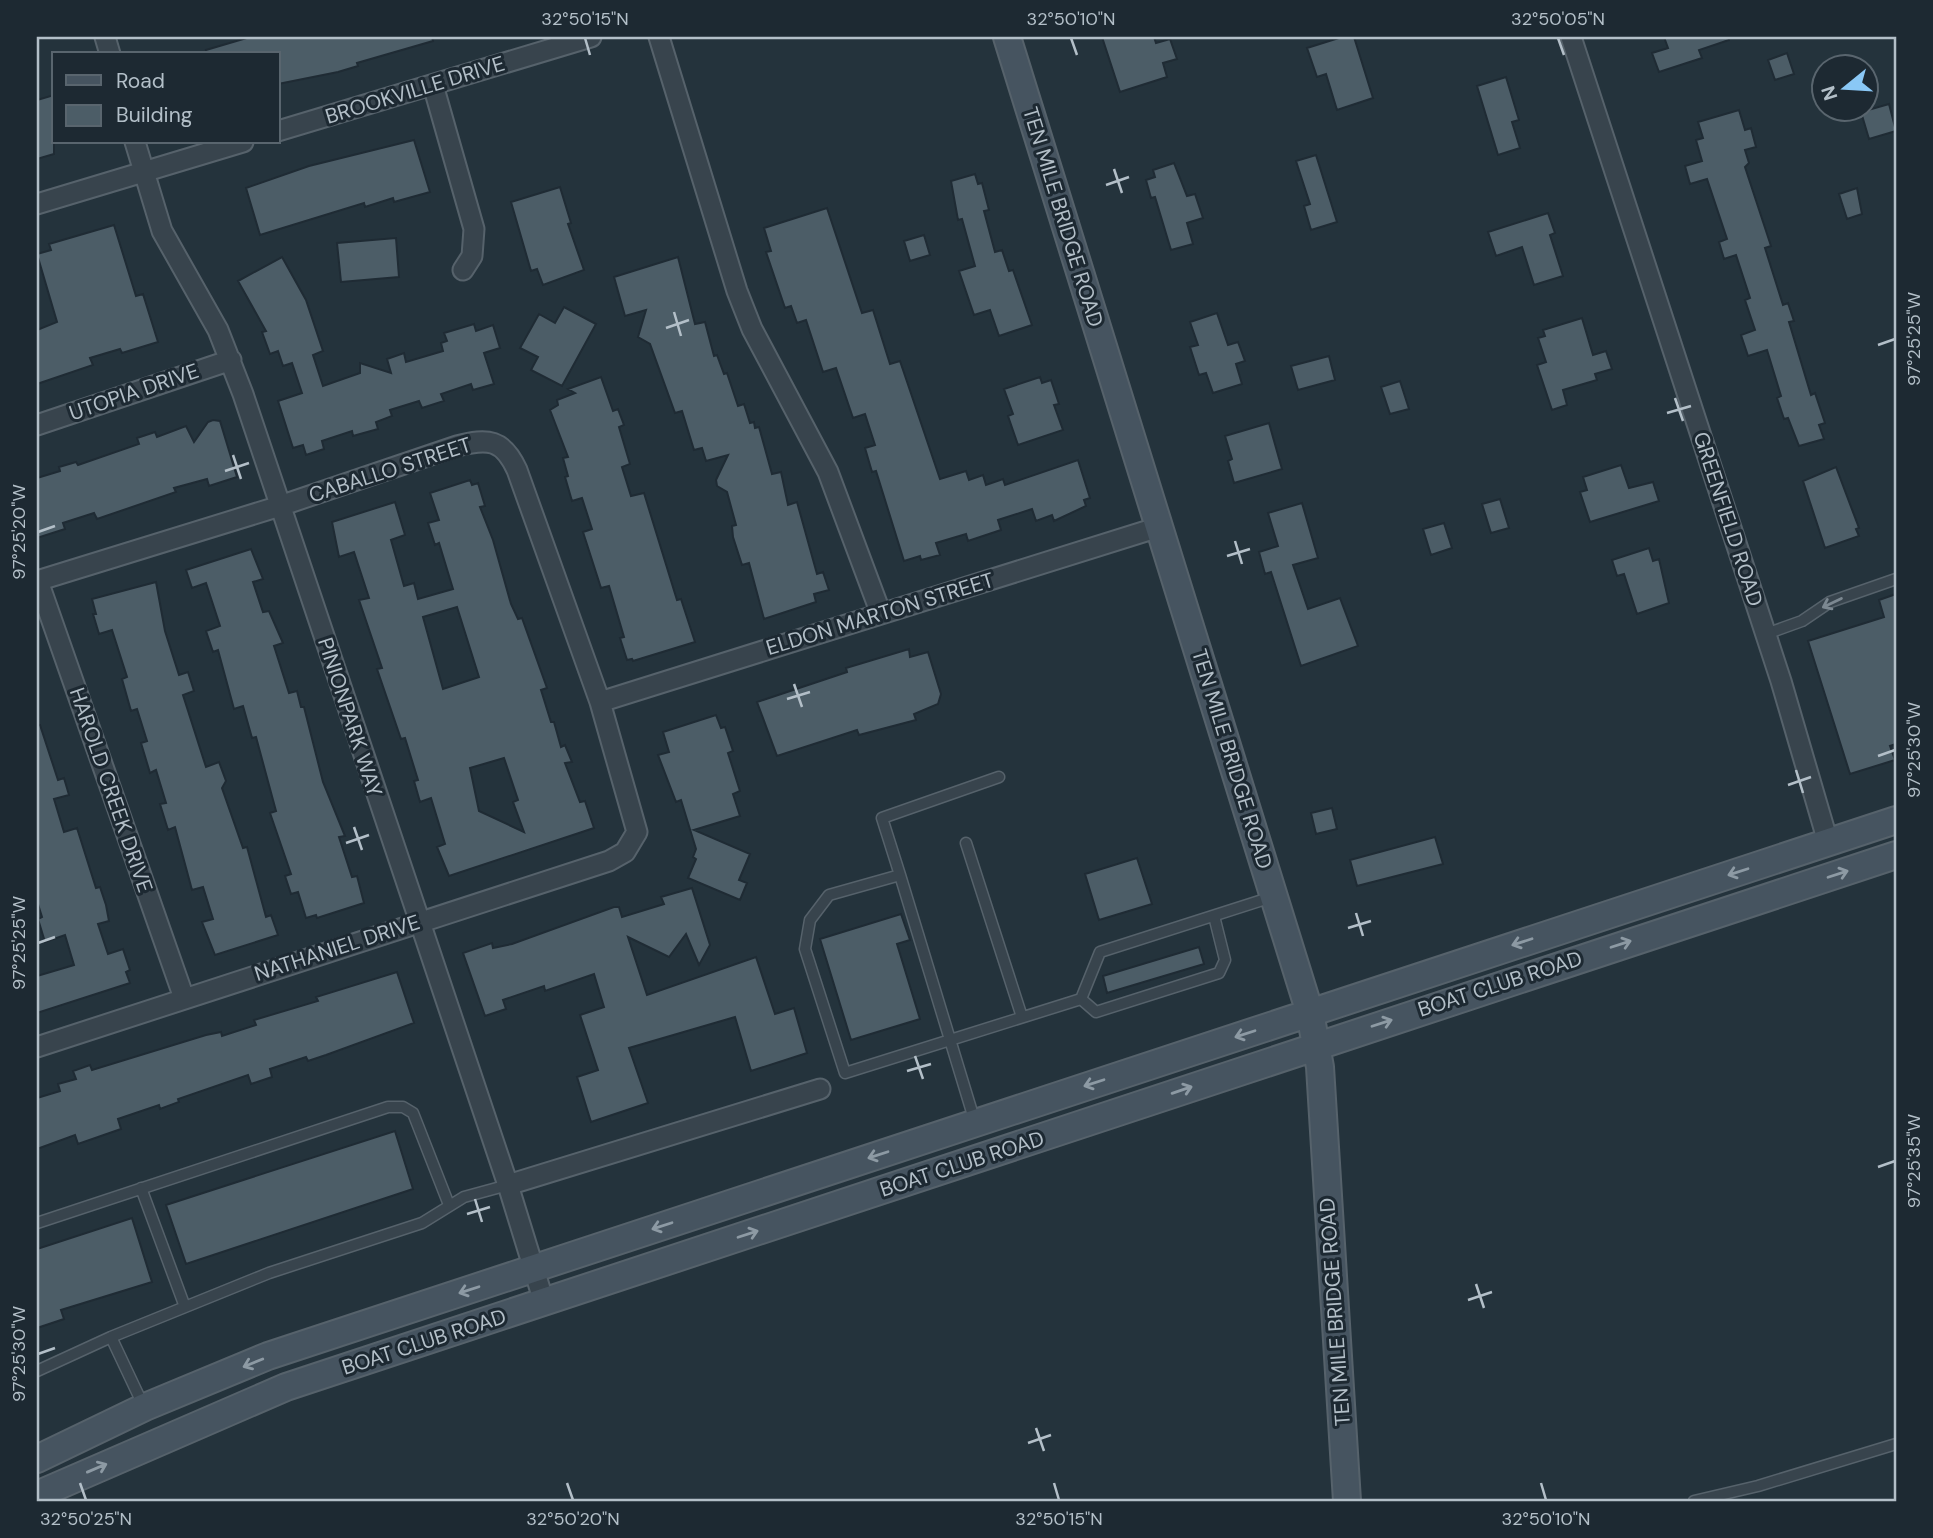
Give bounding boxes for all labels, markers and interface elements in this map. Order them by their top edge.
text: 32°50'15"N [541,7,629,31]
text: 32°50'10"N [1027,7,1115,31]
text: 32°50'05"N [1511,7,1605,31]
street label: BROOKVILLE DRIVE [322,49,508,131]
legend [52,52,280,144]
north arrow [1811,52,1881,122]
text: Road [116,67,165,95]
text: N [1815,83,1843,104]
text: Building [116,101,193,129]
street label: TEN MILE BRIDGE ROAD [1016,104,1110,330]
text: 97°25'25"W [1902,292,1926,386]
street label: UTOPIA DRIVE [65,357,203,427]
street label: GREENFIELD ROAD [1687,428,1769,610]
street label: CABALLO STREET [305,430,475,509]
text: 97°25'20"W [7,484,31,580]
street label: ELDON MARTON STREET [763,566,998,662]
one-way arrow [1822,596,1843,610]
street label: PINIONPARK WAY [311,634,389,800]
street label: TEN MILE BRIDGE ROAD [1185,646,1279,872]
street label: HAROLD CREEK DRIVE [63,684,159,896]
text: 97°25'30"W [1902,702,1926,798]
one-way arrow [1728,867,1750,879]
one-way arrow [1826,867,1848,879]
text: 97°25'25"W [7,896,31,990]
street label: NATHANIEL DRIVE [251,908,423,988]
one-way arrow [1511,936,1533,949]
one-way arrow [1610,937,1632,949]
street label: BOAT CLUB ROAD [1414,944,1586,1024]
one-way arrow [1371,1016,1393,1029]
one-way arrow [1235,1028,1257,1041]
one-way arrow [1084,1078,1106,1090]
one-way arrow [1171,1083,1193,1095]
text: 97°25'35"W [1902,1114,1926,1208]
street label: BOAT CLUB ROAD [876,1124,1048,1204]
one-way arrow [868,1150,890,1162]
street label: TEN MILE BRIDGE ROAD [1313,1197,1357,1427]
one-way arrow [652,1221,674,1233]
one-way arrow [736,1227,758,1239]
one-way arrow [458,1285,480,1297]
street label: BOAT CLUB ROAD [338,1302,510,1382]
text: 97°25'30"W [7,1306,31,1402]
one-way arrow [243,1357,265,1370]
one-way arrow [85,1461,107,1474]
text: 32°50'25"N [40,1507,132,1531]
text: 32°50'20"N [526,1507,620,1531]
text: 32°50'15"N [1015,1507,1103,1531]
text: 32°50'10"N [1502,1507,1590,1531]

